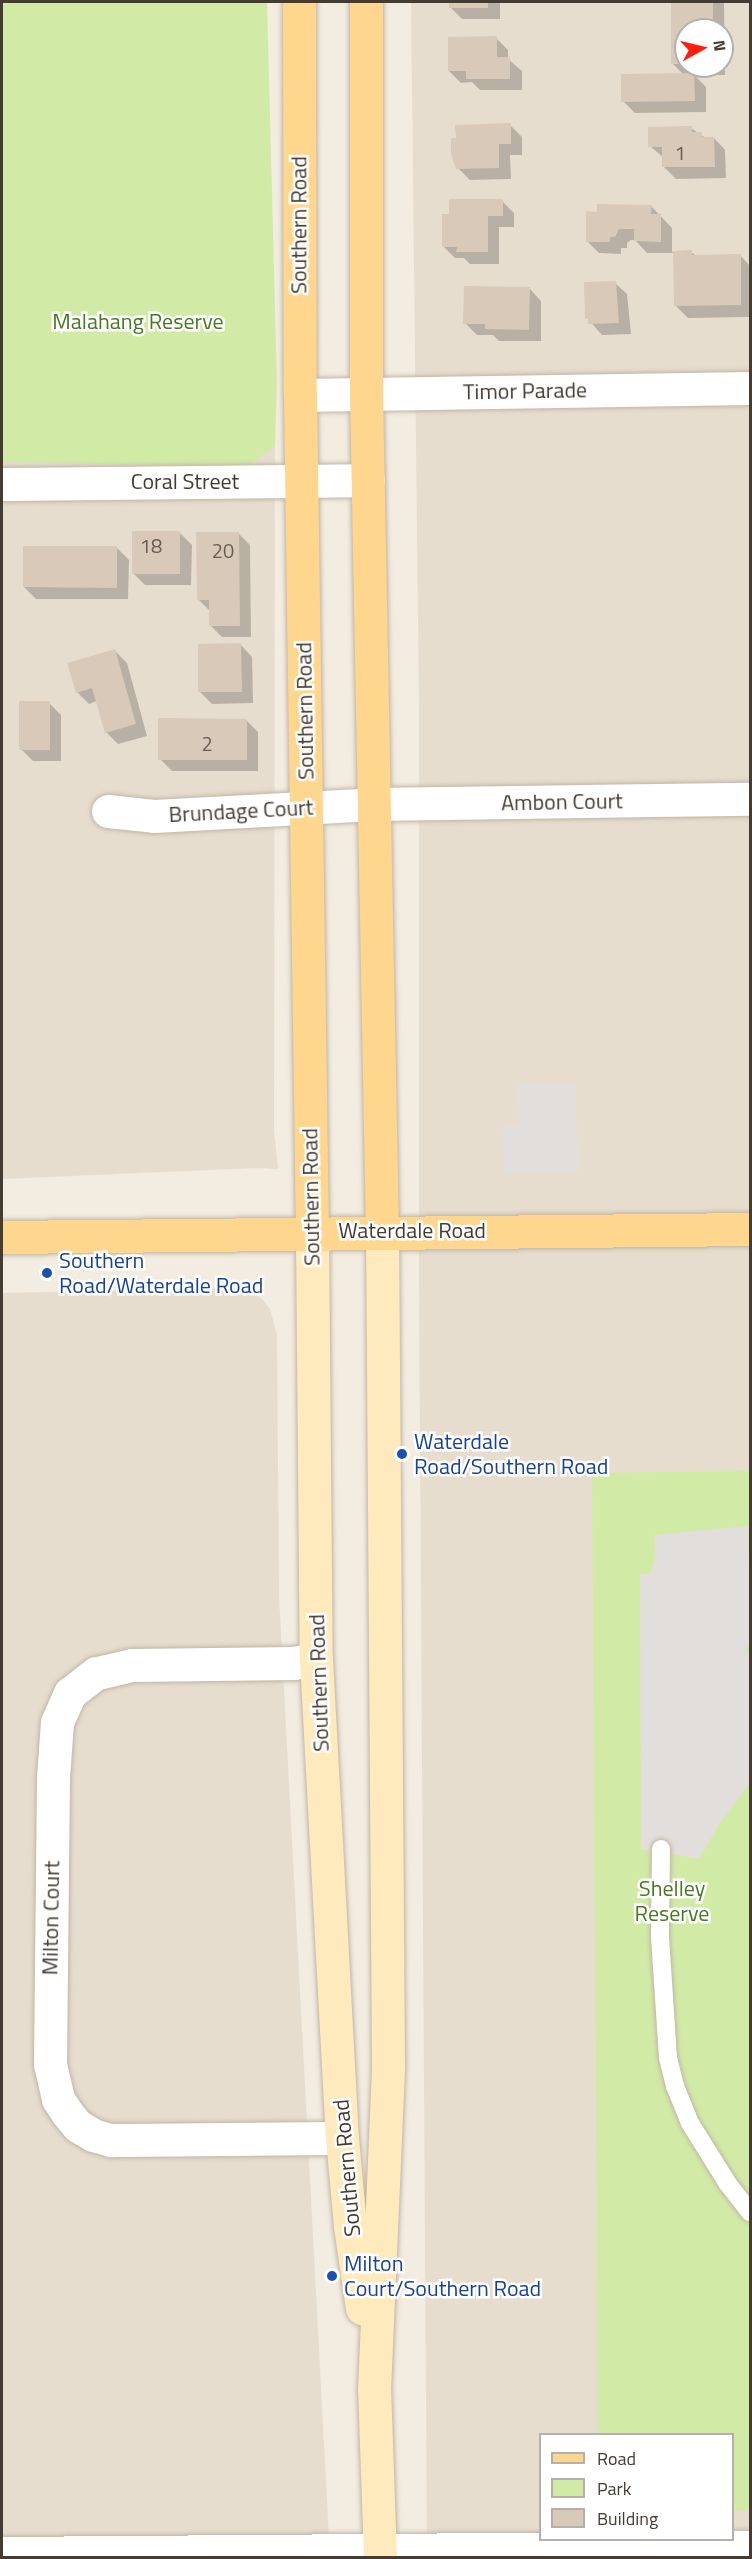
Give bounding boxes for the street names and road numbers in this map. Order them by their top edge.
street label: Southern Road [286,156,312,294]
street label: Timor Parade [463,377,587,405]
street label: Coral Street [131,469,239,495]
street label: Southern Road [291,642,319,780]
street label: Ambon Court [501,788,623,816]
street label: Brundage Court [168,794,314,828]
street label: Southern Road [297,1128,325,1266]
street label: Waterdale Road [338,1218,486,1244]
street label: Southern Road [303,1614,335,1752]
street label: Milton Court [37,1860,65,1976]
street label: Southern Road [328,2098,366,2238]

